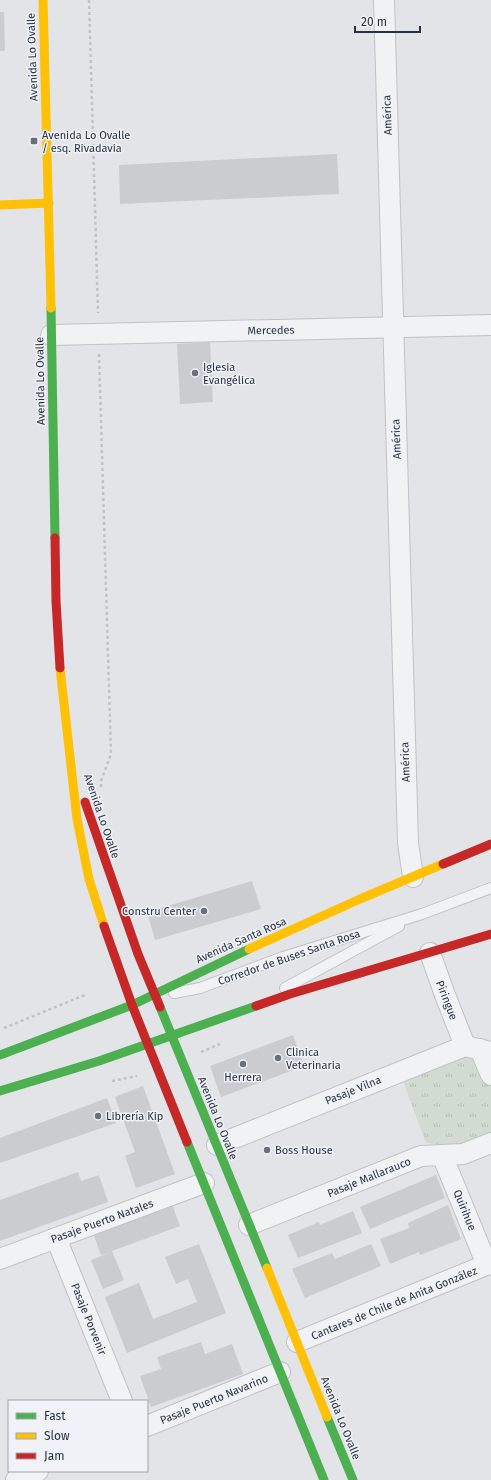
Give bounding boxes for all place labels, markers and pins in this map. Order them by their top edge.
place label: Avenida Lo Ovalle / esq. Rivadavia [42,129,130,155]
marker: Avenida Lo Ovalle / esq. Rivadavia [29,136,39,146]
place label: Iglesia Evangélica [203,361,255,387]
marker: Iglesia Evangélica [190,368,200,378]
place label: Constru Center [122,905,197,918]
marker: Constru Center [199,906,209,916]
place label: Clinica Veterinaria [286,1046,341,1072]
marker: Clinica Veterinaria [273,1053,283,1063]
marker: Herrera [238,1059,248,1069]
place label: Herrera [224,1071,262,1084]
place label: Librería Kip [106,1110,163,1123]
marker: Librería Kip [93,1111,103,1121]
place label: Boss House [275,1144,333,1157]
marker: Boss House [262,1145,272,1155]

